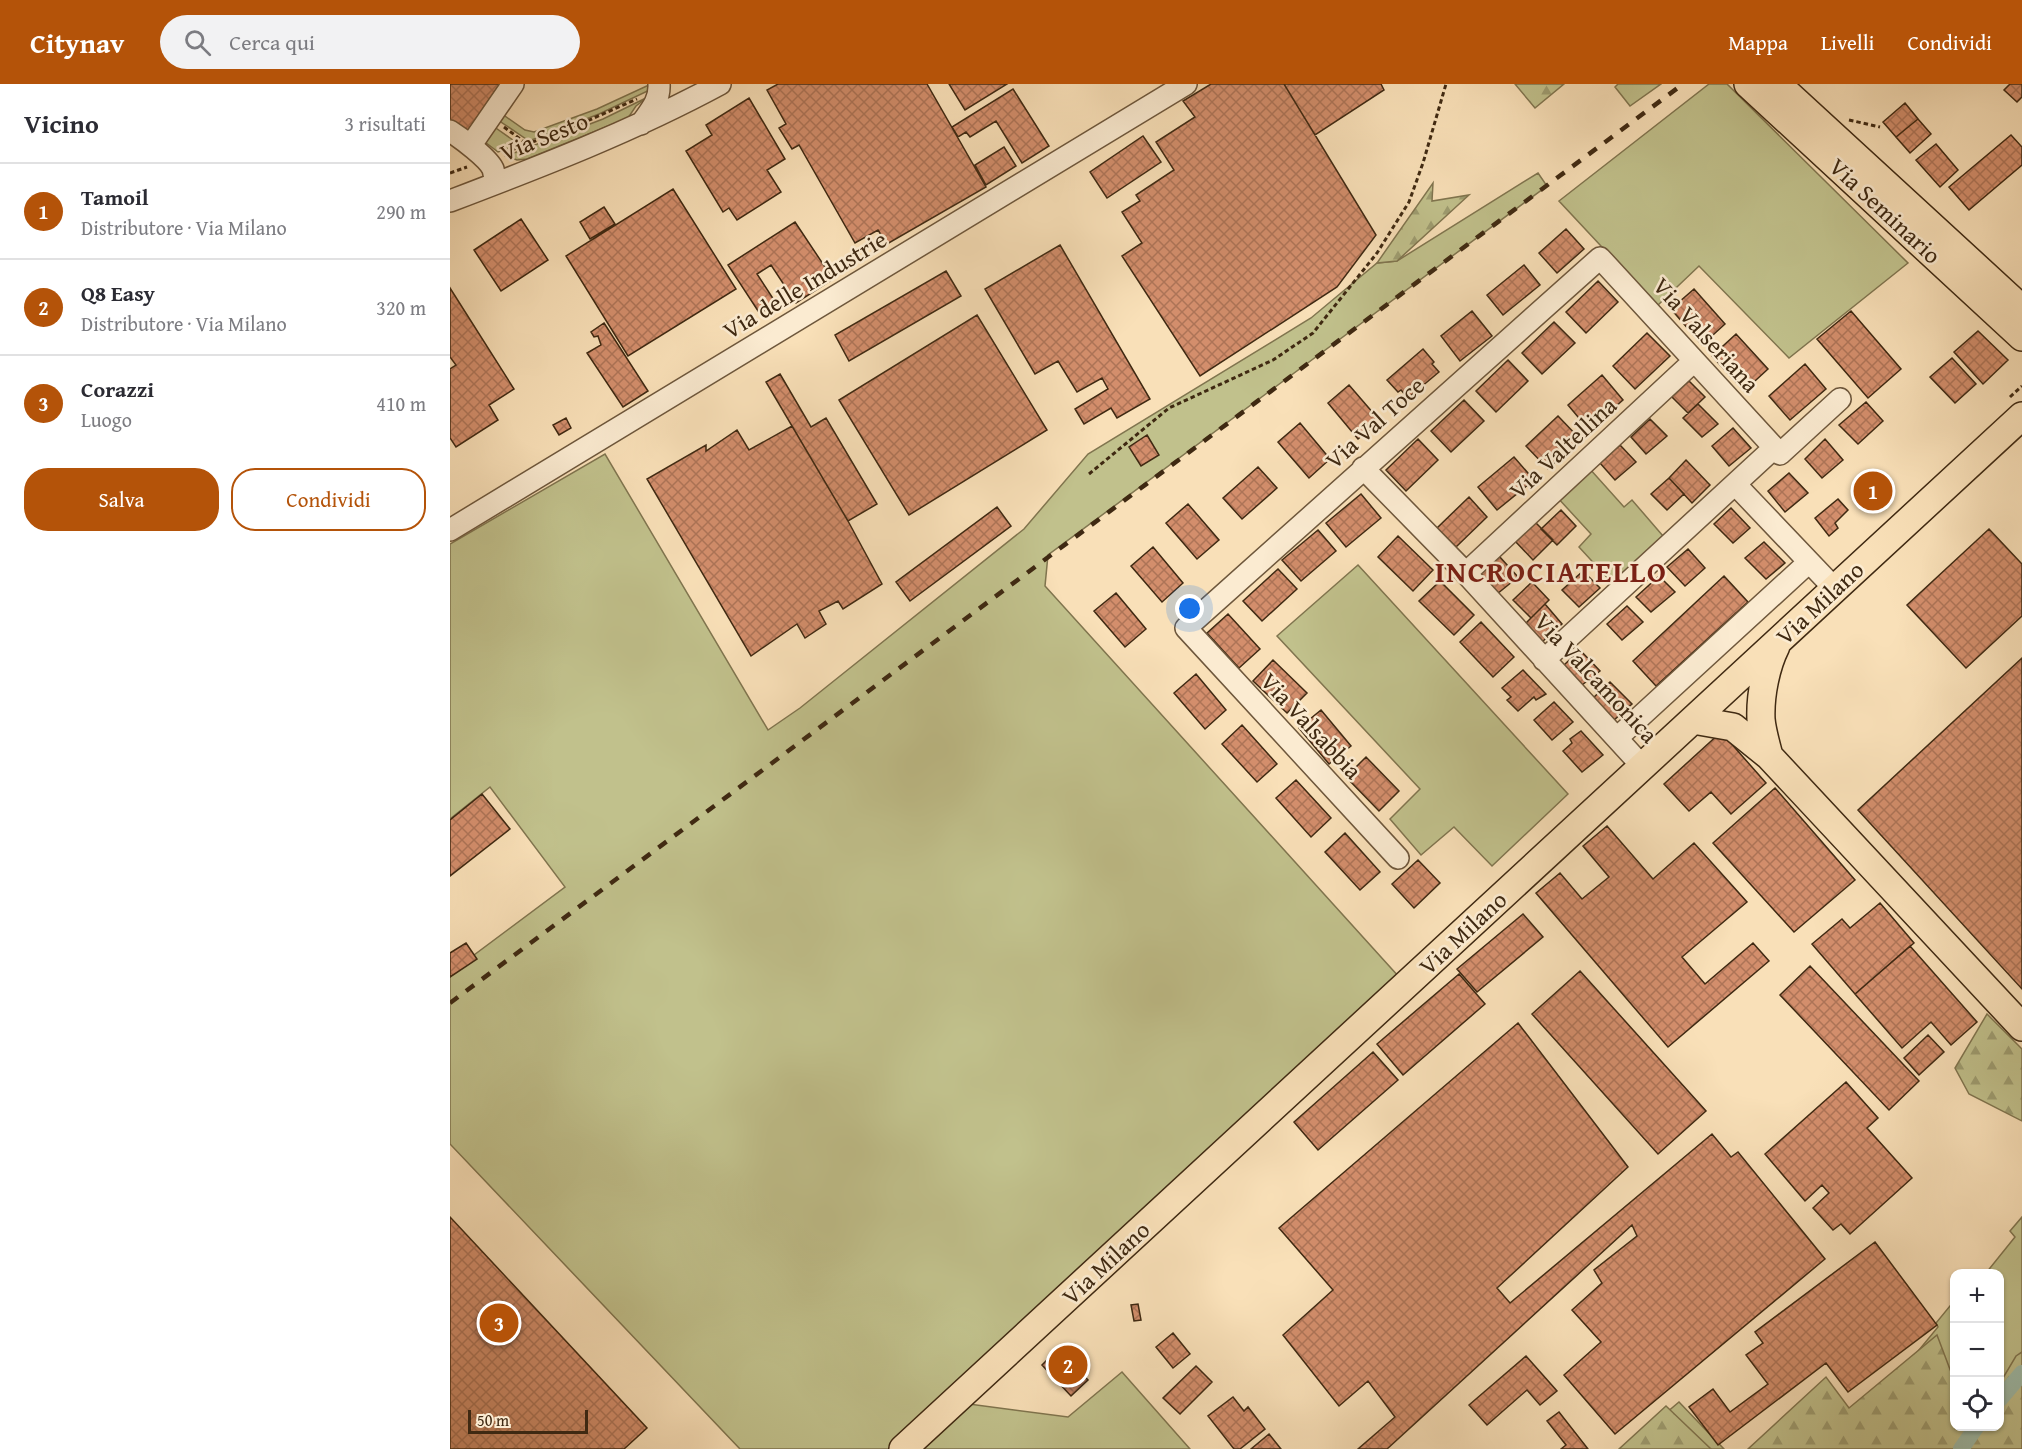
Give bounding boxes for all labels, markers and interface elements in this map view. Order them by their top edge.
search box [160,15,580,69]
text: Citynav [30,22,124,63]
icon: search [181,26,214,59]
text: Cerca qui [229,26,315,58]
text: Mappa [1728,27,1788,58]
text: Livelli [1821,27,1875,58]
text: Condividi [1908,27,1992,58]
street label: Via Sesto [494,103,593,170]
text: Vicino [24,104,99,143]
text: 3 risultati [345,109,426,138]
street label: Via Seminario [1821,149,1949,272]
text: Tamoil [81,181,149,213]
text: 1 [38,197,49,226]
text: 290 m [376,197,426,226]
text: Distributore · Via Milano [81,213,287,242]
street label: Via delle Industrie [716,222,893,347]
street label: Via Valseriana [1645,269,1768,401]
text: Q8 Easy [81,277,155,309]
text: 2 [38,293,49,322]
text: 320 m [376,293,426,322]
text: Distributore · Via Milano [81,309,287,338]
street label: Via Val Toce [1317,368,1432,477]
text: Corazzi [81,373,154,405]
street label: Via Valtellina [1501,388,1625,507]
text: 3 [38,389,49,418]
text: 410 m [376,389,426,418]
text: Luogo [81,405,132,434]
button: Salva [24,468,219,531]
button: Condividi [231,468,426,531]
pin: 1 [1854,468,1892,514]
district label: INCROCIATELLO [1435,549,1667,593]
street label: Via Milano [1768,553,1872,653]
your location [1175,594,1204,623]
street label: Via Valcamonica [1526,604,1667,751]
street label: Via Valsabbia [1252,664,1371,788]
street label: Via Milano [1411,883,1515,983]
street label: Via Milano [1054,1213,1158,1313]
map controls [1950,1269,2004,1431]
button: + [1950,1269,2004,1323]
pin: 3 [479,1300,518,1346]
button: − [1950,1323,2004,1377]
pin: 2 [1048,1342,1088,1388]
button: locate [1950,1377,2004,1431]
scale bar [468,1407,588,1434]
text: 50 m [477,1408,509,1432]

